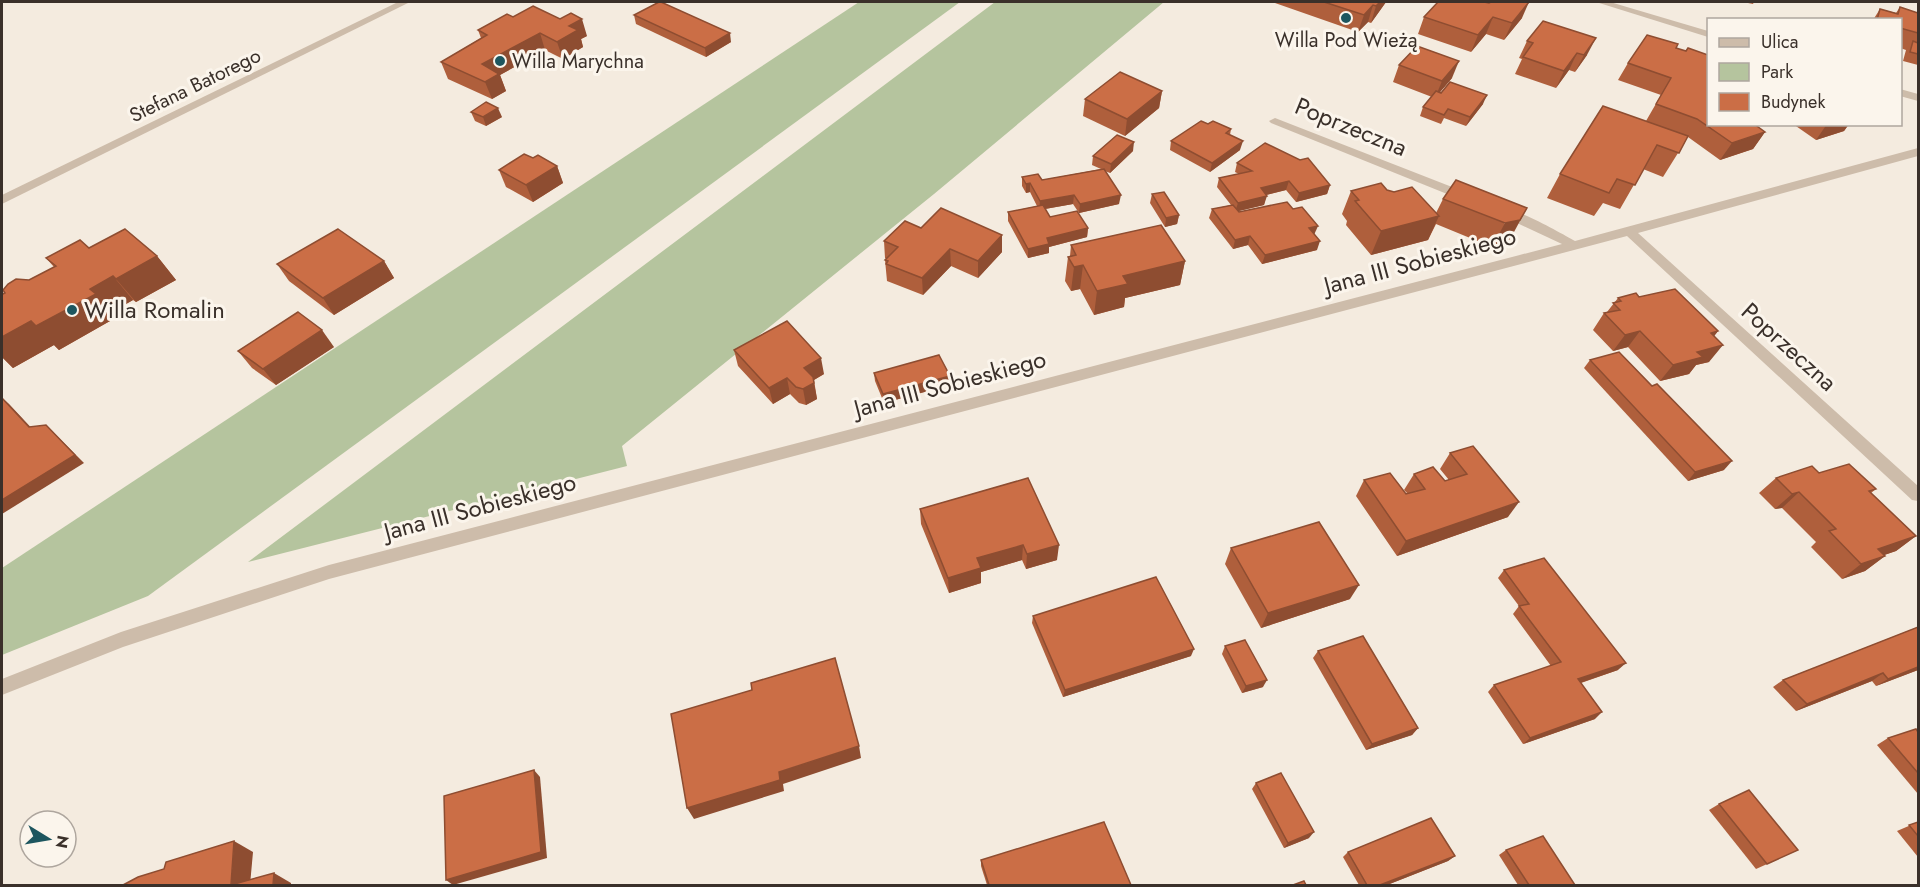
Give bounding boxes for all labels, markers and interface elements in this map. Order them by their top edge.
marker: Willa Pod Wieżą [1339,11,1353,25]
legend [1707,18,1902,126]
place label: Willa Pod Wieżą [1275,26,1418,55]
text: Ulica [1761,29,1798,55]
street label: Stefana Batorego [125,41,266,130]
place label: Willa Marychna [512,47,644,76]
marker: Willa Marychna [493,54,507,68]
text: Park [1761,59,1793,85]
street label: Poprzeczna [1290,88,1412,165]
text: Budynek [1761,89,1825,115]
street label: Jana III Sobieskiego [1317,218,1520,304]
place label: Willa Romalin [84,292,225,327]
street label: Poprzeczna [1734,294,1845,399]
marker: Willa Romalin [65,303,79,317]
street label: Jana III Sobieskiego [847,341,1050,427]
street label: Jana III Sobieskiego [377,464,580,550]
north arrow [18,809,78,869]
text: N [50,833,75,850]

